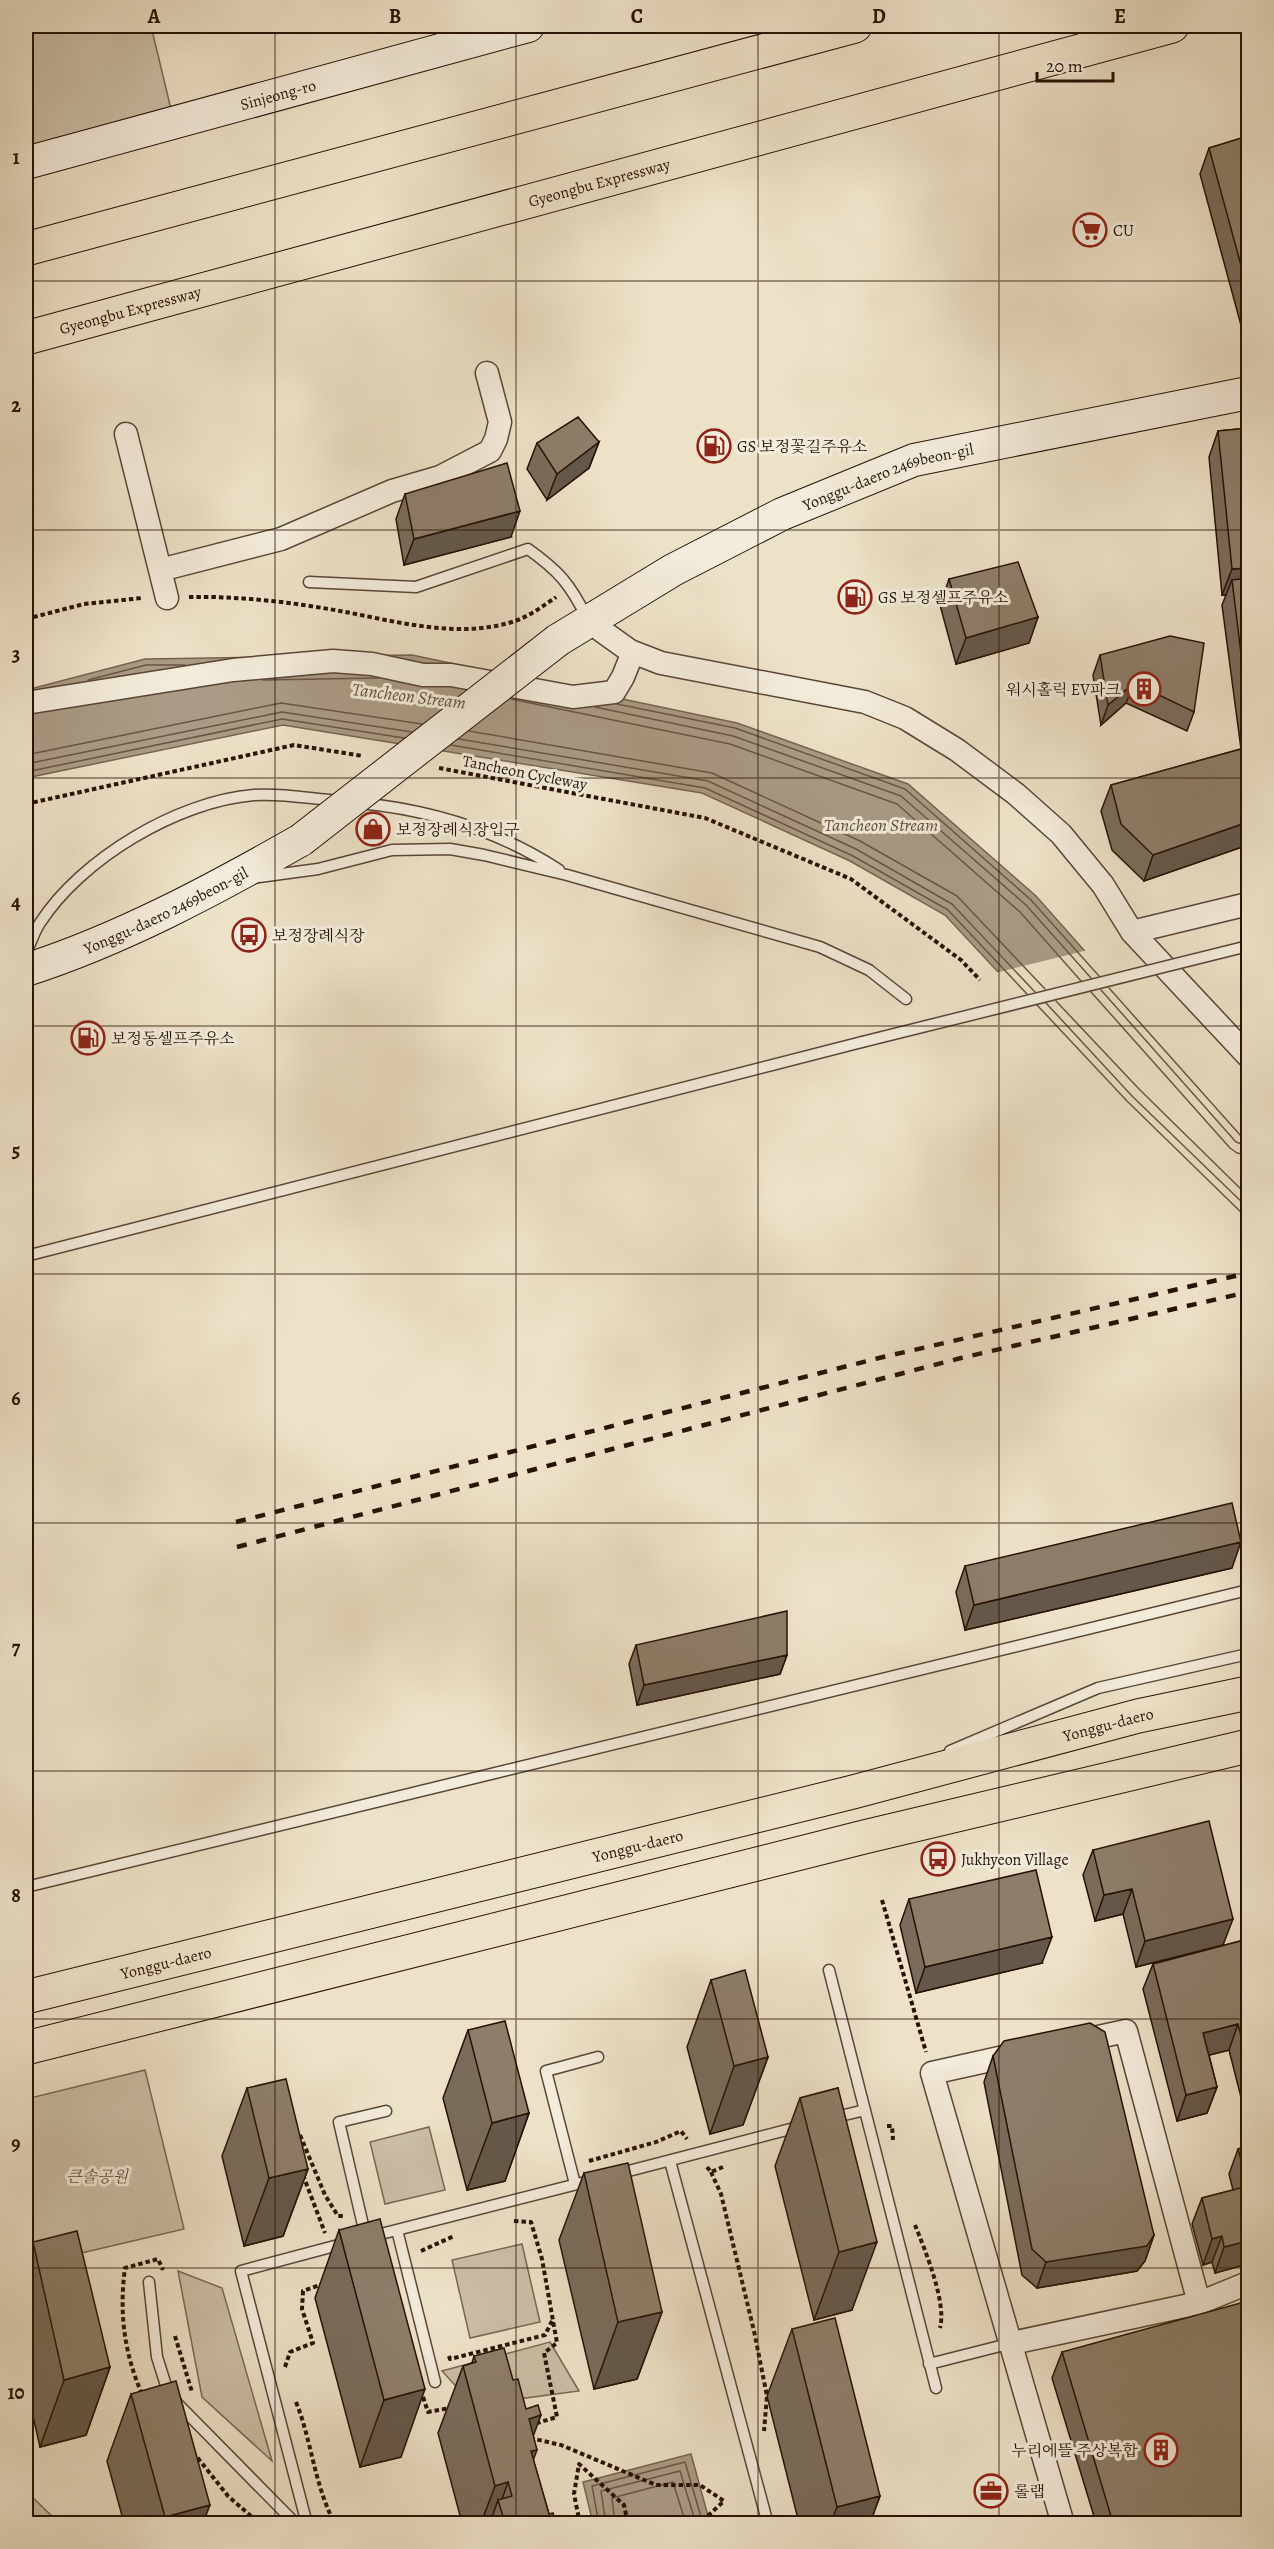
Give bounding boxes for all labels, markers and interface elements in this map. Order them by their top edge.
text: A [147,3,161,30]
text: B [389,3,401,30]
text: C [631,3,643,30]
text: D [872,3,886,30]
text: E [1114,3,1126,30]
scale bar [1037,45,1114,83]
text: 20 m [1046,54,1083,78]
street label: Sinjeong-ro [238,74,318,116]
text: 1 [12,144,20,171]
street label: Gyeongbu Expressway [526,153,674,213]
supermarket icon: CU [1072,212,1108,248]
place label: CU [1113,220,1134,242]
street label: Gyeongbu Expressway [57,281,205,340]
text: 2 [11,392,21,419]
fuel station icon: GS 보정꽃길주유소 [696,428,732,464]
place label: GS 보정꽃길주유소 [737,436,868,458]
street label: Yonggu-daero 2469beon-gil [798,438,976,517]
fuel station icon: GS 보정셀프주유소 [837,579,873,615]
place label: GS 보정셀프주유소 [878,587,1009,609]
text: 3 [12,641,20,668]
building icon: 워시홀릭 EV파크 [1126,671,1162,707]
water label: Tancheon Stream [351,677,467,715]
place label: 워시홀릭 EV파크 [1006,679,1122,701]
street label: Tancheon Cycleway [461,750,590,796]
shop icon: 보정장례식장입구 [355,811,391,847]
water label: Tancheon Stream [824,813,938,837]
place label: 보정장례식장입구 [396,819,520,841]
street label: Yonggu-daero 2469beon-gil [80,862,252,960]
text: 4 [11,889,21,916]
bus stop icon: 보정장례식장 [231,917,267,953]
place label: 보정장례식장 [272,925,365,947]
fuel station icon: 보정동셀프주유소 [70,1020,106,1056]
place label: 보정동셀프주유소 [111,1028,235,1050]
text: 5 [12,1137,20,1164]
text: 6 [11,1385,21,1412]
text: 7 [12,1634,21,1661]
street label: Yonggu-daero [1060,1703,1156,1748]
street label: Yonggu-daero [589,1825,685,1868]
bus stop icon: Jukhyeon Village [920,1841,956,1877]
place label: Jukhyeon Village [961,1849,1069,1871]
text: 8 [11,1882,21,1909]
street label: Yonggu-daero [117,1941,214,1985]
text: 9 [11,2130,21,2157]
park label: 큰솔공원 [66,2166,129,2188]
text: 10 [7,2379,25,2406]
building icon: 누리에뜰 주상복합 [1143,2432,1179,2468]
place label: 누리에뜰 주상복합 [1011,2440,1139,2462]
office icon: 롤랩 [973,2473,1009,2509]
place label: 롤랩 [1014,2481,1045,2503]

